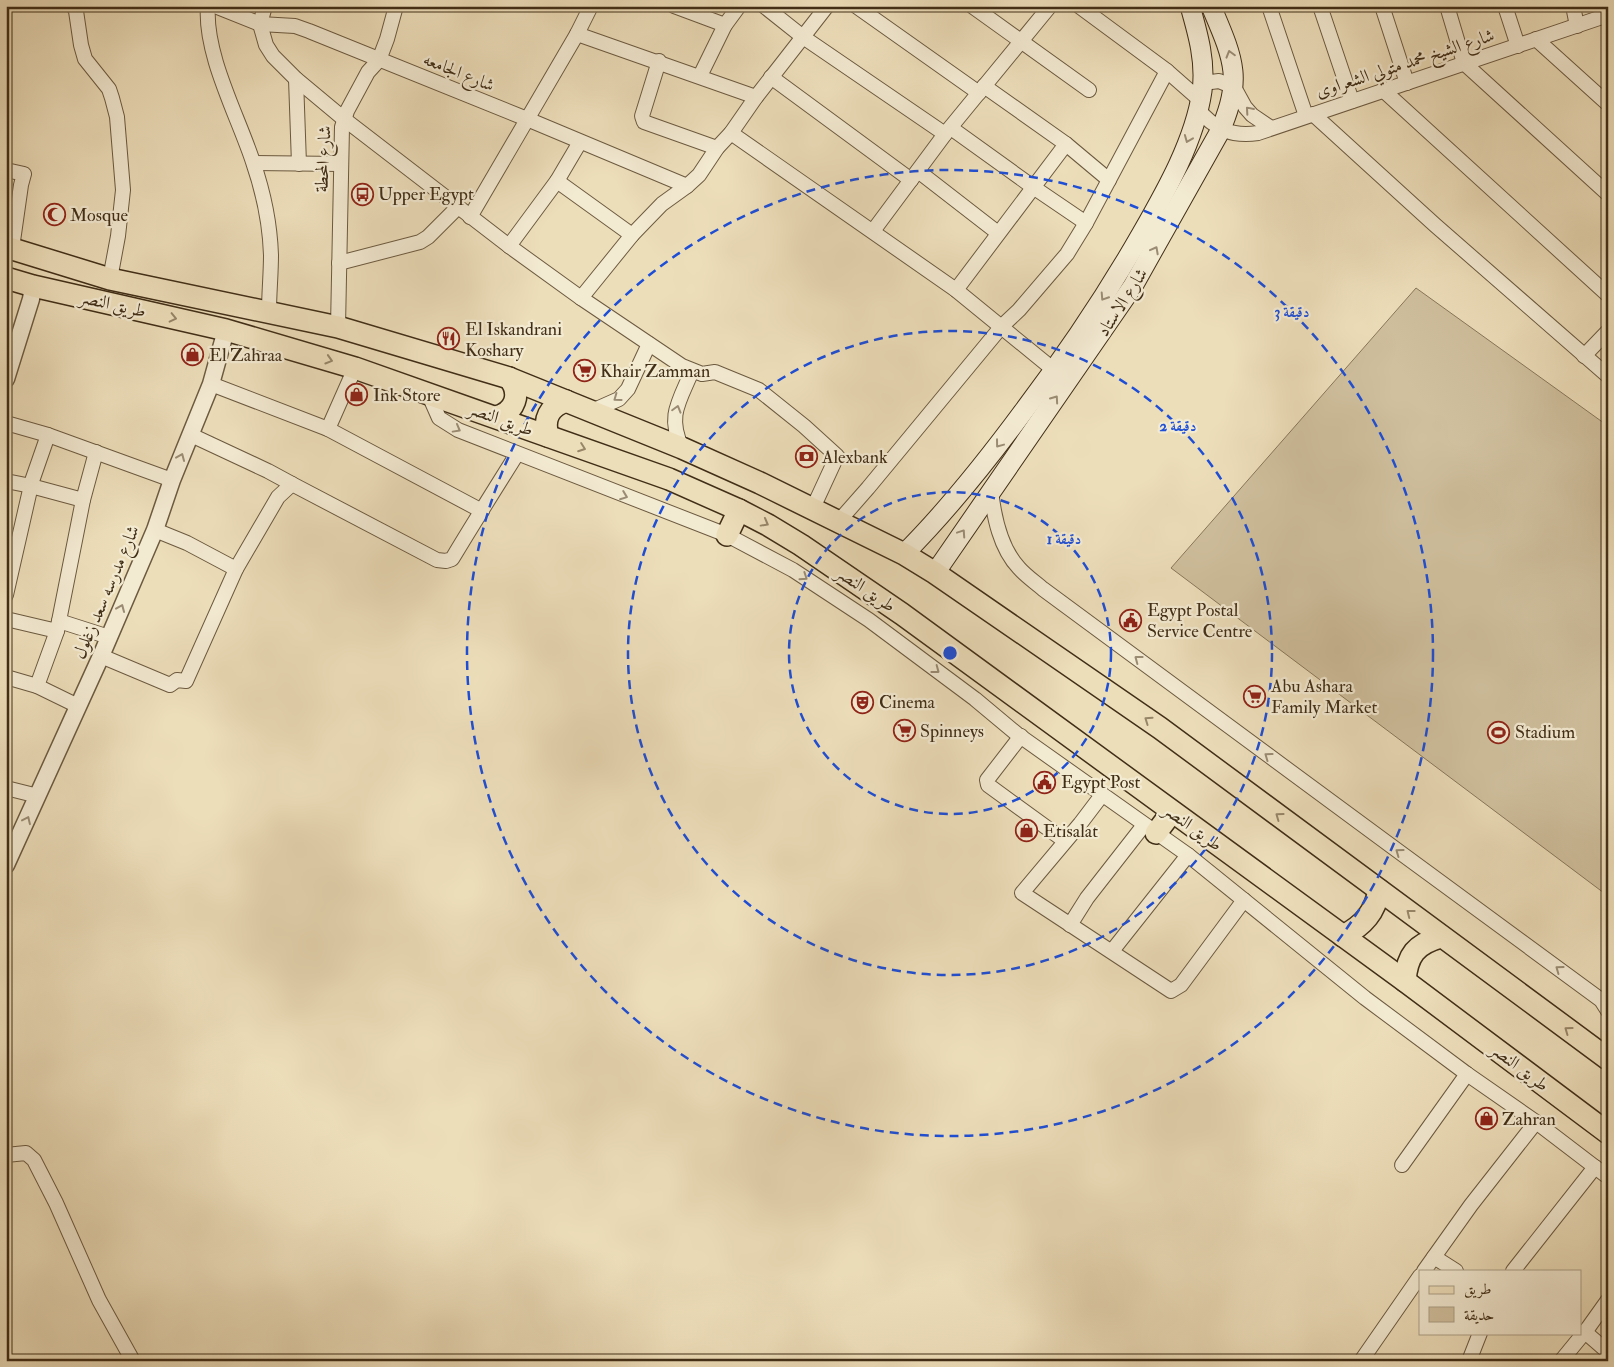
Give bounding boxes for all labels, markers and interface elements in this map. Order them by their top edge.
street label: شارع الشيخ محمد متولي الشعراوى [1313,24,1499,107]
street label: شارع الجامعه [419,48,498,100]
one-way arrow [1225,51,1235,59]
one-way arrow [1246,107,1255,116]
street label: شارع المحطة [310,125,340,193]
one-way arrow [1184,134,1194,143]
bus stop icon: Upper Egypt [350,182,374,206]
place label: Upper Egypt [378,183,474,206]
mosque icon: Mosque [42,203,66,227]
place label: Mosque [70,204,129,227]
one-way arrow [1149,246,1159,255]
street label: شارع الاستاد [1092,264,1156,343]
street label: طريق النصر [76,285,148,323]
one-way arrow [1100,292,1110,301]
text: 3 دقيقة [1274,303,1310,322]
one-way arrow [168,312,177,323]
place label: El Iskandrani Koshary [465,318,562,362]
restaurant icon: El Iskandrani Koshary [437,327,461,351]
shop icon: El Zahraa [181,343,205,367]
place label: El Zahraa [209,344,283,367]
one-way arrow [325,355,333,365]
supermarket icon: Khair Zamman [572,359,596,383]
place label: Khair Zamman [600,360,710,383]
shop icon: Ink Store [345,383,369,407]
place label: Ink Store [373,384,441,407]
one-way arrow [613,392,623,401]
street label: طريق النصر [463,396,536,442]
one-way arrow [1049,396,1058,405]
one-way arrow [671,406,681,414]
text: 2 دقيقة [1160,417,1196,436]
one-way arrow [452,423,461,433]
one-way arrow [997,438,1005,447]
one-way arrow [577,442,586,452]
bank icon: Alexbank [794,445,818,469]
place label: Alexbank [821,446,888,469]
one-way arrow [175,453,186,462]
one-way arrow [619,489,628,500]
one-way arrow [759,517,768,527]
street label: شارع مدرسه سعد زغلول [68,522,148,664]
one-way arrow [956,529,965,539]
text: 1 دقيقة [1047,530,1081,549]
street label: طريق النصر [830,560,900,618]
one-way arrow [798,571,807,580]
place label: Egypt Postal Service Centre [1147,599,1253,643]
one-way arrow [115,604,126,613]
public building icon: Egypt Postal Service Centre [1119,608,1143,632]
centre of rings [941,644,959,662]
one-way arrow [1134,656,1144,665]
one-way arrow [930,665,939,673]
place label: Abu Ashara Family Market [1270,675,1377,719]
supermarket icon: Abu Ashara Family Market [1243,684,1267,708]
theatre icon: Cinema [851,690,875,714]
place label: Cinema [879,691,936,714]
one-way arrow [1144,717,1154,726]
supermarket icon: Spinneys [892,719,916,743]
place label: Spinneys [920,720,984,743]
sports icon: Stadium [1487,720,1511,744]
place label: Stadium [1515,721,1575,744]
one-way arrow [1264,753,1274,762]
public building icon: Egypt Post [1033,770,1057,794]
place label: Egypt Post [1061,771,1140,794]
street label: طريق النصر [1157,797,1227,856]
one-way arrow [1275,813,1285,822]
one-way arrow [20,816,31,825]
shop icon: Etisalat [1015,819,1039,843]
place label: Etisalat [1043,820,1098,843]
one-way arrow [1396,850,1405,858]
one-way arrow [1406,910,1416,919]
one-way arrow [1556,966,1565,974]
one-way arrow [1565,1028,1574,1036]
street label: طريق النصر [1484,1037,1553,1097]
shop icon: Zahran [1474,1107,1498,1131]
place label: Zahran [1502,1108,1556,1131]
legend [1419,1270,1582,1334]
text: طريق [1464,1280,1491,1299]
text: حديقة [1464,1306,1494,1325]

